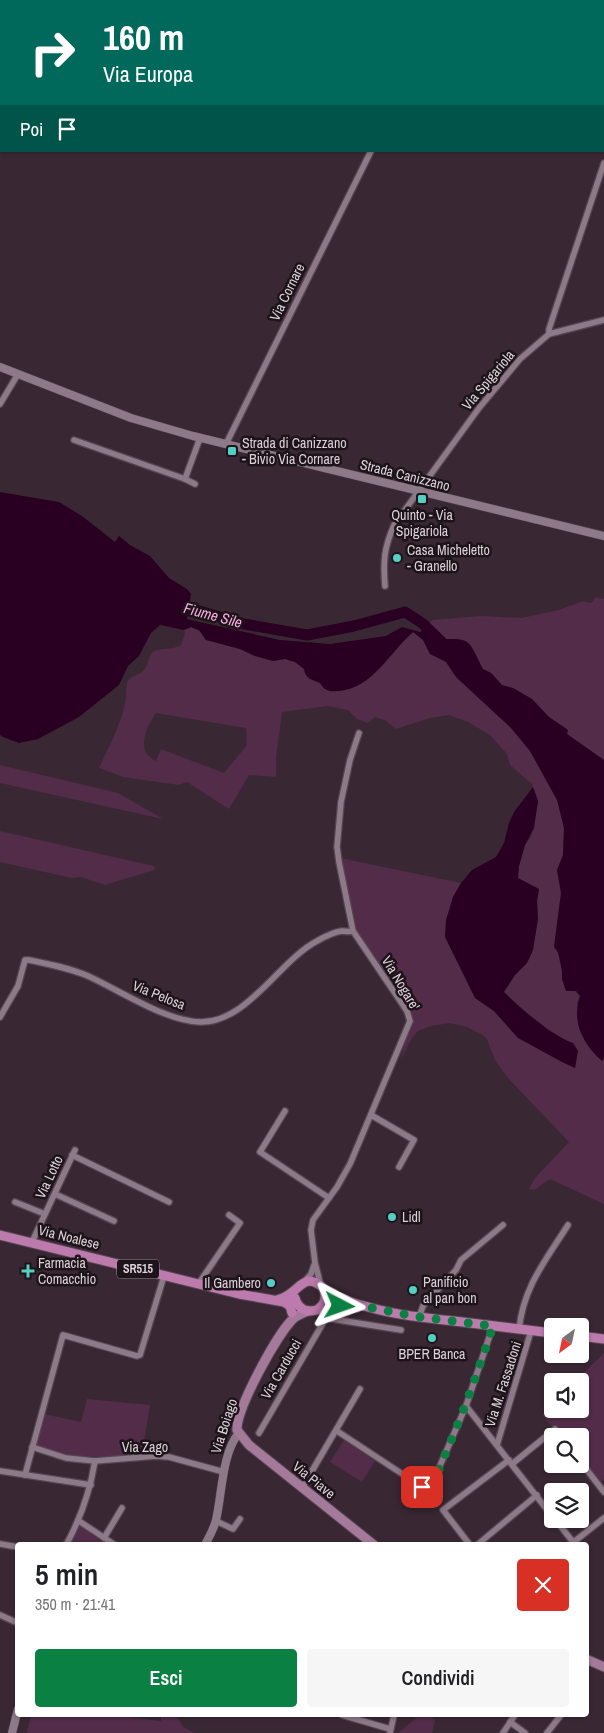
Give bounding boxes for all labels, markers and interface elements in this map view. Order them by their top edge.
text: 160 m [103,14,184,61]
icon: right [20,20,85,85]
text: Via Europa [103,59,193,89]
icon: arrive [53,115,81,143]
text: Poi [20,116,43,142]
street label: Via Cornare [265,260,309,324]
street label: Via Spigariola [458,346,519,414]
place label: Strada di Canizzano - Bivio Via Cornare [242,434,347,468]
marker: Strada di Canizzano - Bivio Via Cornare [226,445,238,457]
street label: Strada Canizzano [358,455,452,495]
marker: Quinto - Via Spigariola [416,493,428,505]
place label: Quinto - Via Spigariola [391,506,453,540]
place label: Casa Micheletto - Granello [407,541,490,575]
marker: Casa Micheletto - Granello [391,552,403,564]
water label: Fiume Sile [182,597,245,633]
street label: Via Nogare' [378,953,424,1013]
street label: Via Pelosa [130,976,189,1014]
street label: Via Lotto [31,1152,67,1202]
place label: Lidl [402,1208,421,1226]
marker: Lidl [386,1211,398,1223]
street label: Via Noalese [37,1221,101,1253]
place label: Farmacia Comacchio [38,1254,96,1288]
road number: SR515 [117,1260,159,1278]
marker: Farmacia Comacchio [22,1265,34,1277]
place label: Panificio al pan bon [423,1273,477,1307]
place label: Il Gambero [204,1274,261,1292]
marker: Il Gambero [265,1277,277,1289]
position arrow [313,1279,365,1331]
marker: Panificio al pan bon [407,1284,419,1296]
north arrow [544,1318,589,1362]
map controls [544,1318,589,1528]
marker: BPER Banca [426,1332,438,1344]
street label: Via Carducci [257,1336,305,1402]
street label: Via M. Fassadoni [481,1339,525,1429]
place label: BPER Banca [398,1345,466,1363]
button: sound [544,1373,589,1418]
street label: Via Boiago [207,1396,241,1456]
button: search [544,1428,589,1473]
street label: Via Zago [122,1438,168,1456]
street label: Via Piave [289,1457,339,1503]
pin [401,1466,443,1508]
icon: arrive [408,1473,436,1501]
button: layers [544,1483,589,1528]
text: 5 min [35,1554,98,1594]
button: close [517,1559,569,1611]
text: 350 m · 21:41 [35,1593,115,1615]
button: Esci [35,1649,297,1707]
button: Condividi [307,1649,569,1707]

